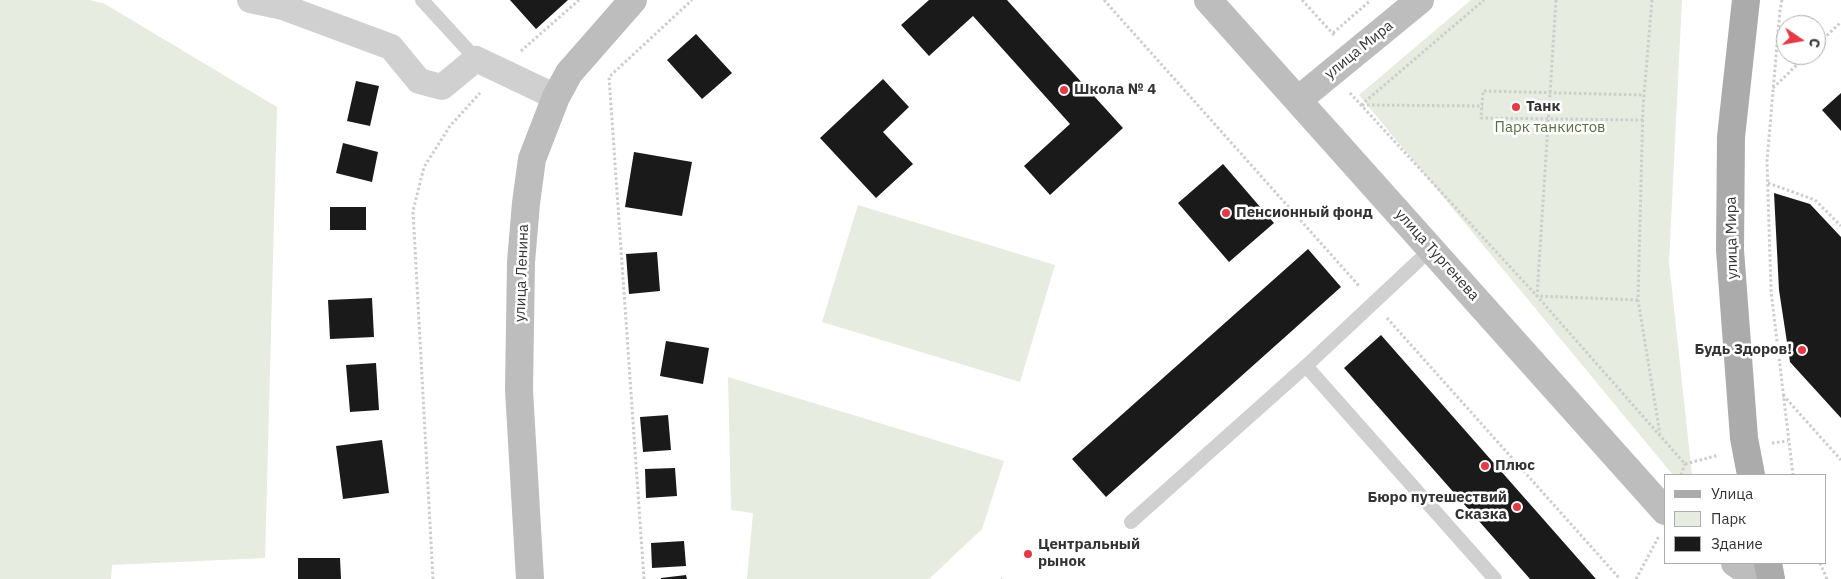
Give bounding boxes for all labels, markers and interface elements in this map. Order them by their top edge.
north arrow [1776,15,1826,65]
street label: улица Мира [1321,17,1397,83]
text: С [1805,37,1824,49]
place label: Школа № 4 [1074,81,1156,99]
marker: Школа № 4 [1058,84,1070,96]
place label: Танк [1526,98,1560,116]
marker: Танк [1510,101,1522,113]
park label: Парк танкистов [1495,119,1605,137]
street label: улица Мира [1722,196,1742,280]
place label: Пенсионный фонд [1236,204,1372,222]
street label: улица Тургенева [1391,205,1483,305]
marker: Пенсионный фонд [1220,207,1232,219]
street label: улица Ленина [511,224,533,322]
place label: Будь Здоров! [1695,341,1792,359]
marker: Будь Здоров! [1796,344,1808,356]
place label: Плюс [1495,457,1535,475]
marker: Плюс [1479,460,1491,472]
legend [1664,474,1826,564]
text: Улица [1711,484,1753,503]
place label: Бюро путешествий Сказка [1367,489,1507,524]
marker: Бюро путешествий Сказка [1511,501,1523,513]
text: Парк [1711,509,1746,528]
text: Здание [1711,534,1763,553]
place label: Центральный рынок [1038,536,1140,571]
marker: Центральный рынок [1022,548,1034,560]

